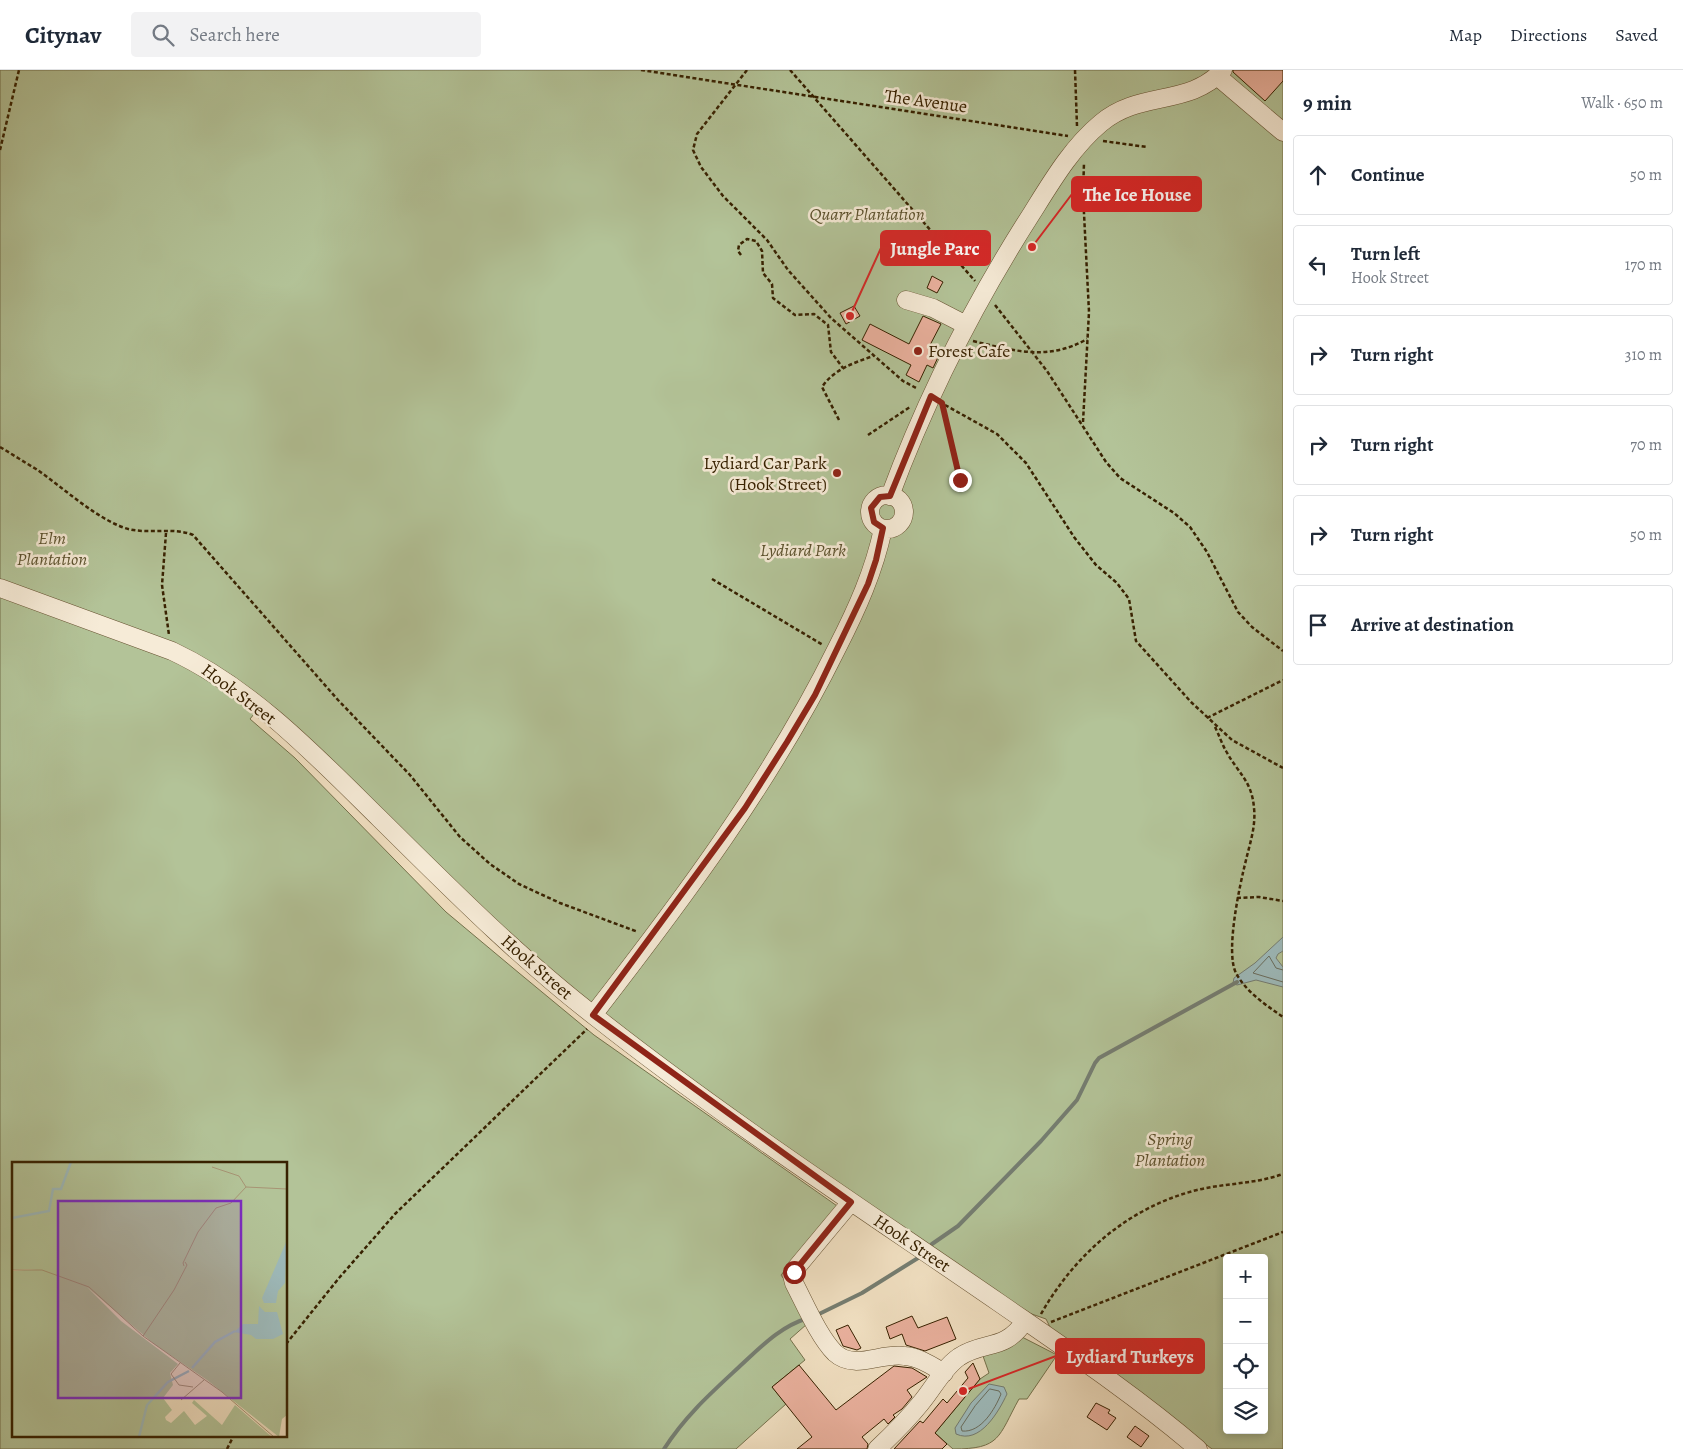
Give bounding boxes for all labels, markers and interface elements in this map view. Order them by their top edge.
search box [131,12,481,57]
text: Citynav [25,19,101,51]
icon: search [149,21,177,49]
text: Search here [189,22,280,48]
text: Map [1449,23,1482,47]
text: Directions [1510,23,1587,47]
text: Saved [1615,23,1658,47]
street label: The Avenue [883,83,969,119]
text: 9 min [1303,89,1352,117]
text: Walk · 650 m [1581,92,1663,114]
icon: ahead [1304,161,1332,189]
text: Continue [1351,162,1425,188]
text: 50 m [1630,164,1662,186]
callout: The Ice House [1072,177,1201,211]
text: The Ice House [1083,182,1192,208]
park label: Quarr Plantation [809,202,925,226]
callout: Jungle Parc [881,231,990,265]
text: Jungle Parc [890,236,980,262]
text: Turn left [1351,241,1420,267]
icon: left [1304,251,1332,279]
text: 170 m [1625,254,1662,276]
text: Hook Street [1351,267,1429,289]
place label: Forest Cafe [928,339,1010,363]
icon: right [1304,341,1332,369]
text: Turn right [1351,342,1433,368]
text: 310 m [1625,344,1662,366]
marker: Forest Cafe [912,345,924,357]
icon: right [1304,431,1332,459]
text: Turn right [1351,432,1433,458]
text: 70 m [1630,434,1662,456]
place label: Lydiard Car Park (Hook Street) [703,451,827,496]
marker: Lydiard Car Park (Hook Street) [831,467,843,479]
route end [949,469,972,492]
icon: right [1304,521,1332,549]
text: Turn right [1351,522,1433,548]
text: 50 m [1630,524,1662,546]
park label: Elm Plantation [17,526,87,571]
park label: Lydiard Park [760,538,846,562]
icon: arrive [1304,611,1332,639]
text: Arrive at destination [1351,612,1514,638]
street label: Hook Street [197,658,281,730]
street label: Hook Street [496,929,578,1005]
park label: Spring Plantation [1135,1127,1205,1172]
inset map [12,1162,288,1436]
street label: Hook Street [869,1208,955,1278]
map controls [1223,1254,1268,1434]
button: + [1223,1254,1268,1299]
route start [783,1261,806,1284]
button: − [1223,1299,1268,1344]
callout: Lydiard Turkeys [1056,1339,1204,1373]
text: Lydiard Turkeys [1066,1344,1194,1370]
button: locate [1223,1344,1268,1389]
button: layers [1223,1389,1268,1434]

